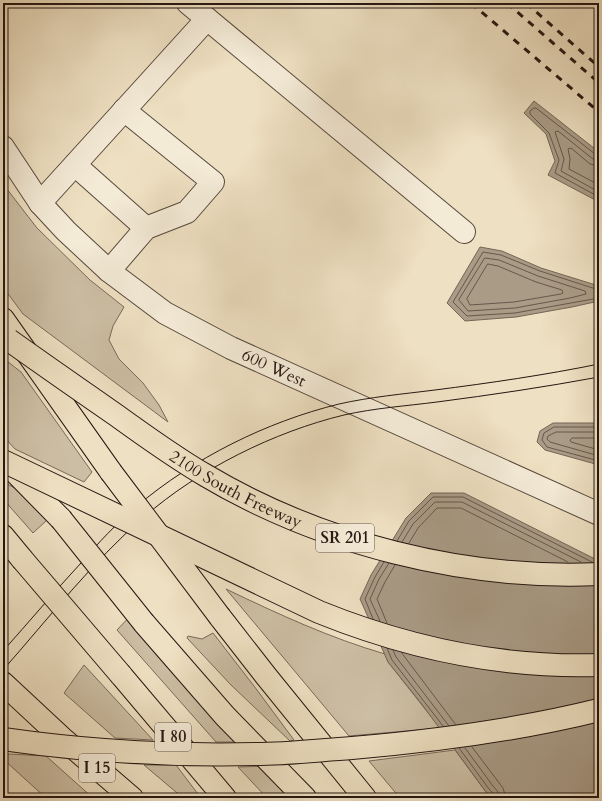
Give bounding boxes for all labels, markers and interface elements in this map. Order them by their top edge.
street label: 600 West [238,343,310,392]
street label: 2100 South Freeway [165,444,306,533]
road number: SR 201 [316,524,374,552]
road number: I 80 [155,723,191,751]
road number: I 15 [79,754,115,782]

